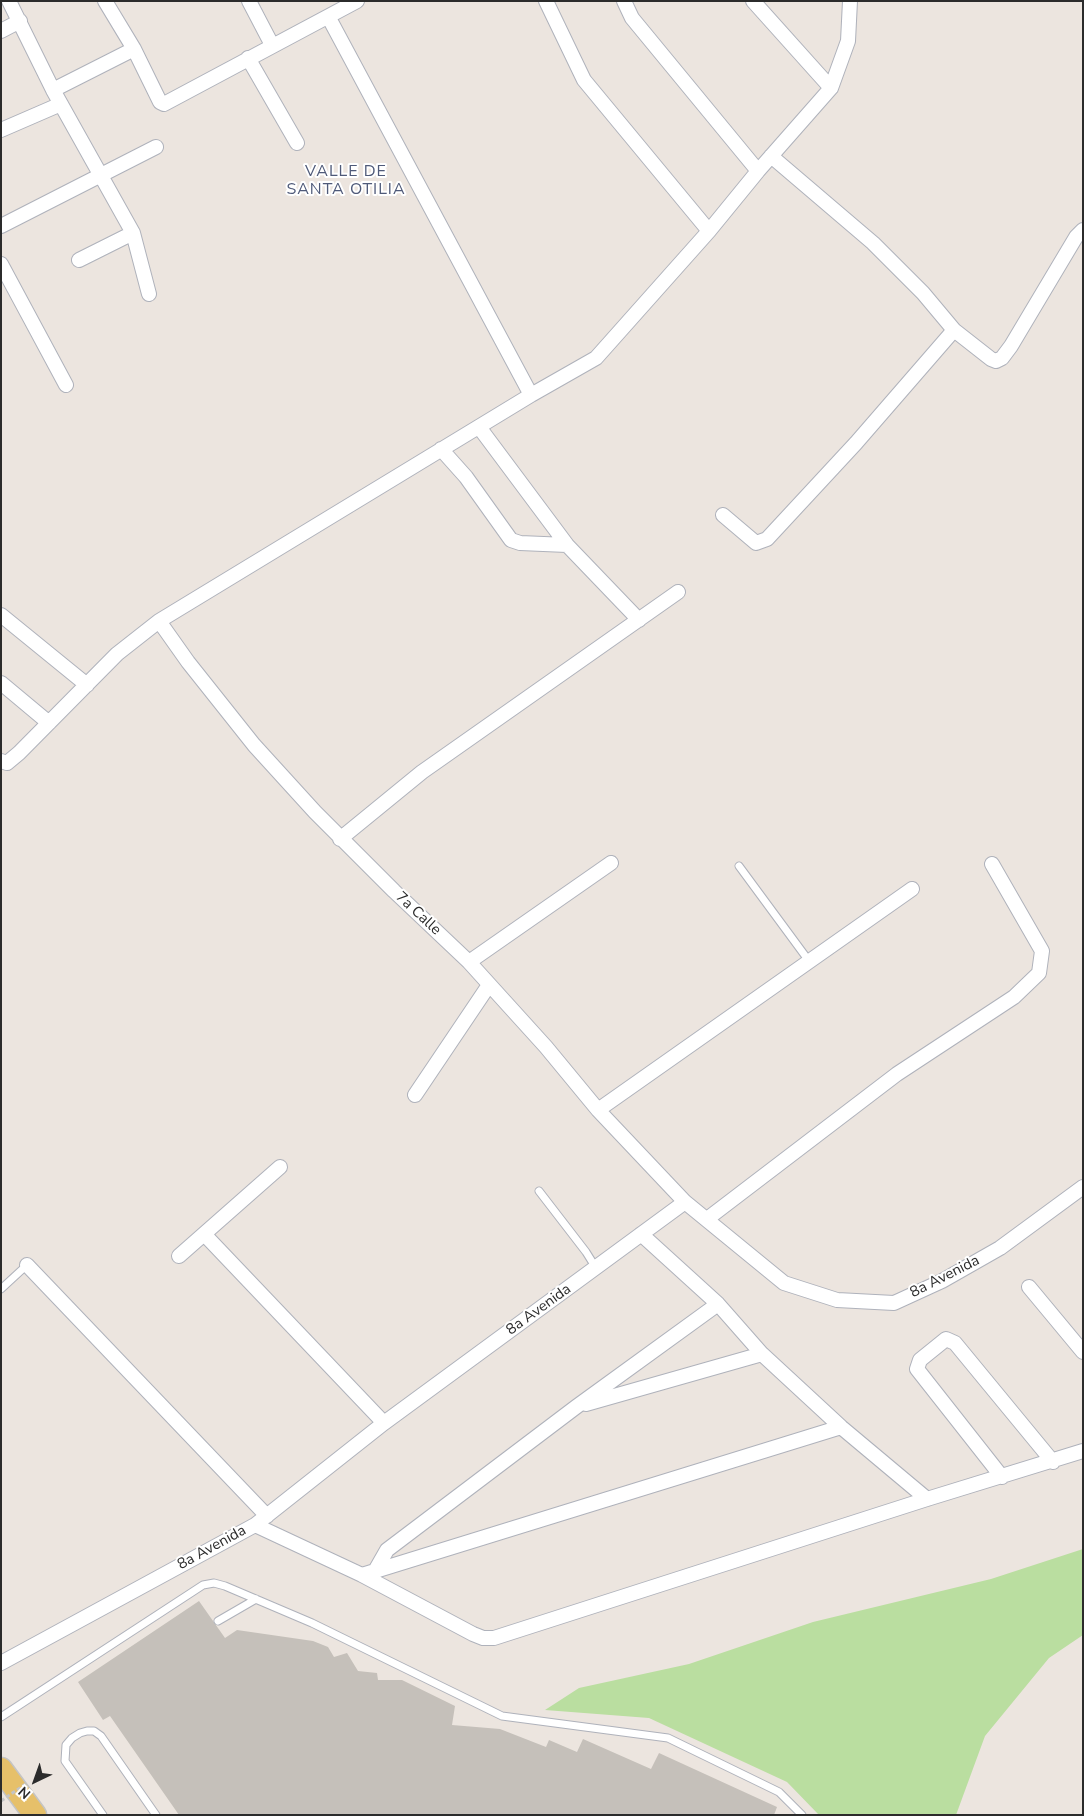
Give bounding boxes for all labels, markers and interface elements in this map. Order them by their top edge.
district label: VALLE DE SANTA OTILIA [285,162,407,200]
street label: 7a Calle [392,889,444,939]
street label: 8a Avenida [907,1252,983,1302]
street label: 8a Avenida [503,1280,575,1340]
street label: 8a Avenida [175,1522,249,1574]
north arrow [10,1756,60,1806]
text: N [14,1782,35,1803]

